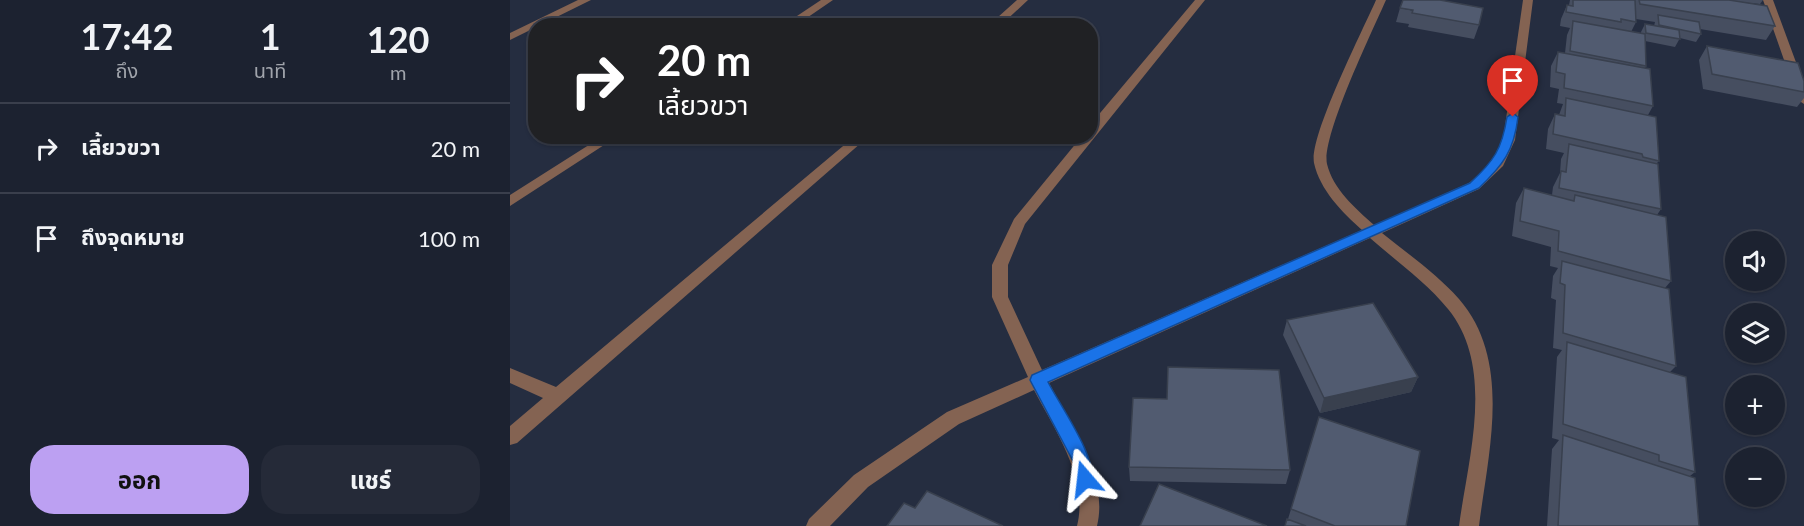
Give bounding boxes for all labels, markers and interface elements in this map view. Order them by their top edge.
text: 17:42 [81,14,173,58]
text: 1 [260,14,281,58]
text: 120 [367,17,430,61]
text: 20 m [657,35,751,85]
icon: right [558,42,636,120]
pin [1487,55,1538,117]
text: ถึง [116,58,138,82]
text: นาที [254,58,286,82]
text: m [390,60,406,84]
icon: arrive [1496,64,1529,97]
text: เลี้ยวขวา [657,88,748,121]
icon: right [30,132,63,165]
text: เลี้ยวขวา [81,133,161,160]
text: 20 m [431,135,480,162]
icon: arrive [30,222,63,255]
text: ถึงจุดหมาย [81,223,185,250]
text: 100 m [418,225,480,252]
map controls [1725,231,1785,507]
button: sound [1725,231,1785,291]
button: layers [1725,303,1785,363]
button: + [1725,375,1785,435]
button: ออก [30,445,249,514]
button: แชร์ [261,445,480,514]
position arrow [1053,447,1117,511]
button: − [1725,447,1785,507]

